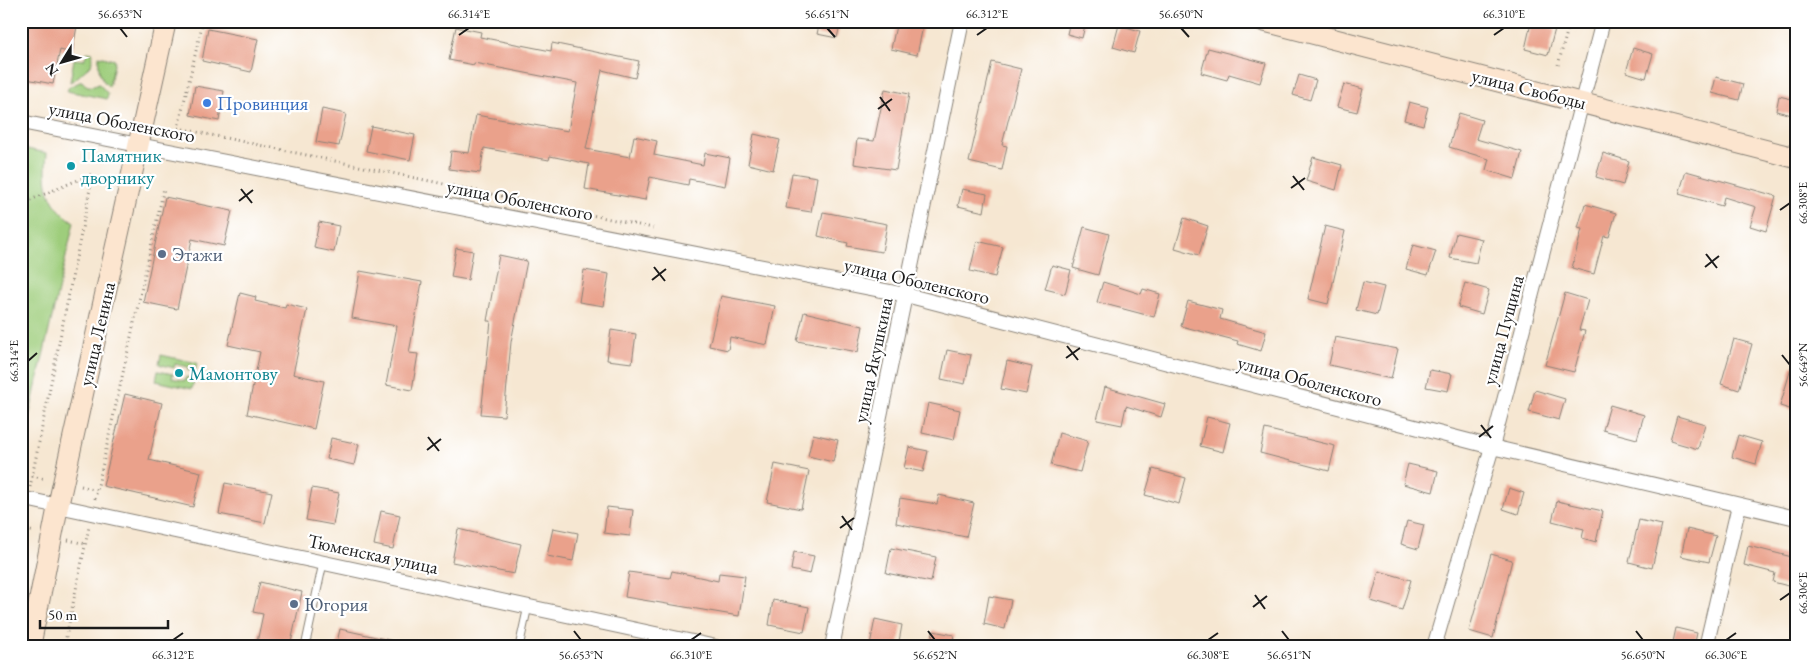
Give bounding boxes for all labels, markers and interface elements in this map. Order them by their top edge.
text: 56.653°N [98,6,143,22]
text: 66.314°E [448,6,490,22]
text: 56.651°N [805,6,850,22]
text: 66.312°E [966,6,1008,22]
text: 56.650°N [1159,6,1204,22]
text: 66.310°E [1483,6,1525,22]
north arrow [38,38,88,88]
text: N [41,59,62,80]
street label: улица Свободы [1469,63,1589,115]
place label: Провинция [217,91,309,116]
street label: улица Оболенского [47,96,197,148]
marker: Провинция [201,97,213,109]
place label: Памятник дворнику [81,143,161,190]
marker: Памятник дворнику [65,160,77,172]
street label: улица Оболенского [445,174,595,226]
text: 66.308°E [1795,182,1811,224]
place label: Этажи [172,242,223,267]
marker: Этажи [156,248,168,260]
street label: улица Оболенского [842,252,992,310]
street label: улица Пущина [1476,272,1530,388]
street label: улица Ленина [73,279,121,389]
street label: улица Якушкина [847,294,899,425]
text: 66.314°E [6,340,22,382]
text: 56.649°N [1795,342,1811,387]
street label: улица Оболенского [1235,350,1385,412]
place label: Мамонтову [189,361,278,386]
marker: Мамонтову [173,367,185,379]
street label: Тюменская улица [305,528,441,580]
text: 66.306°E [1795,572,1811,614]
place label: Югория [304,592,369,617]
scale bar [40,598,168,630]
marker: Югория [288,598,300,610]
text: 50 m [48,605,77,624]
text: 66.312°E [152,647,194,663]
text: 56.653°N [559,647,604,663]
text: 66.310°E [670,647,712,663]
text: 56.652°N [913,647,958,663]
text: 66.308°E [1187,647,1229,663]
text: 56.651°N [1267,647,1312,663]
text: 56.650°N [1621,647,1666,663]
text: 66.306°E [1705,647,1747,663]

